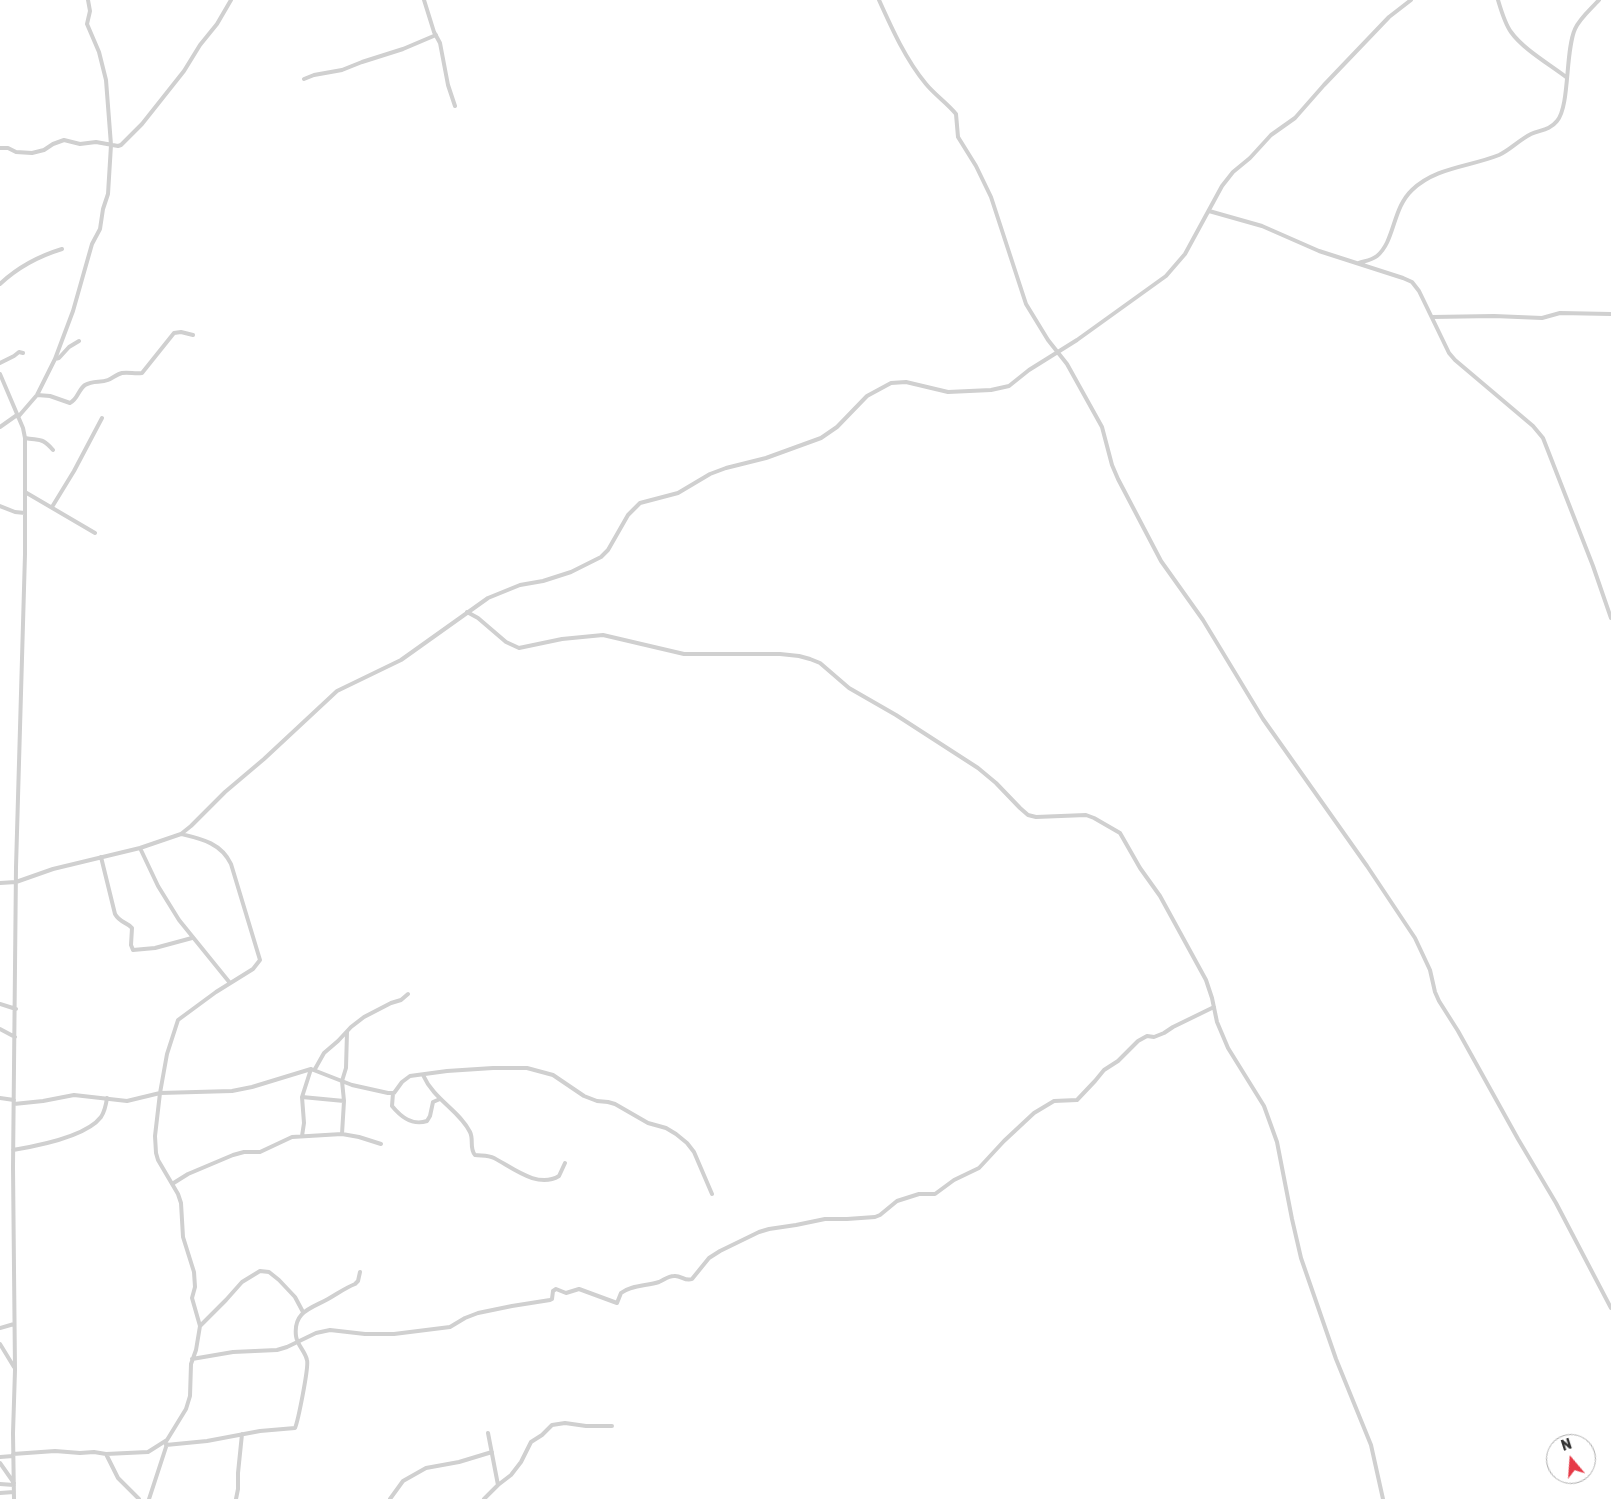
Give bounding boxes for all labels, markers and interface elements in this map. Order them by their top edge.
north arrow [1546,1434,1596,1484]
text: N [1559,1436,1574,1455]

